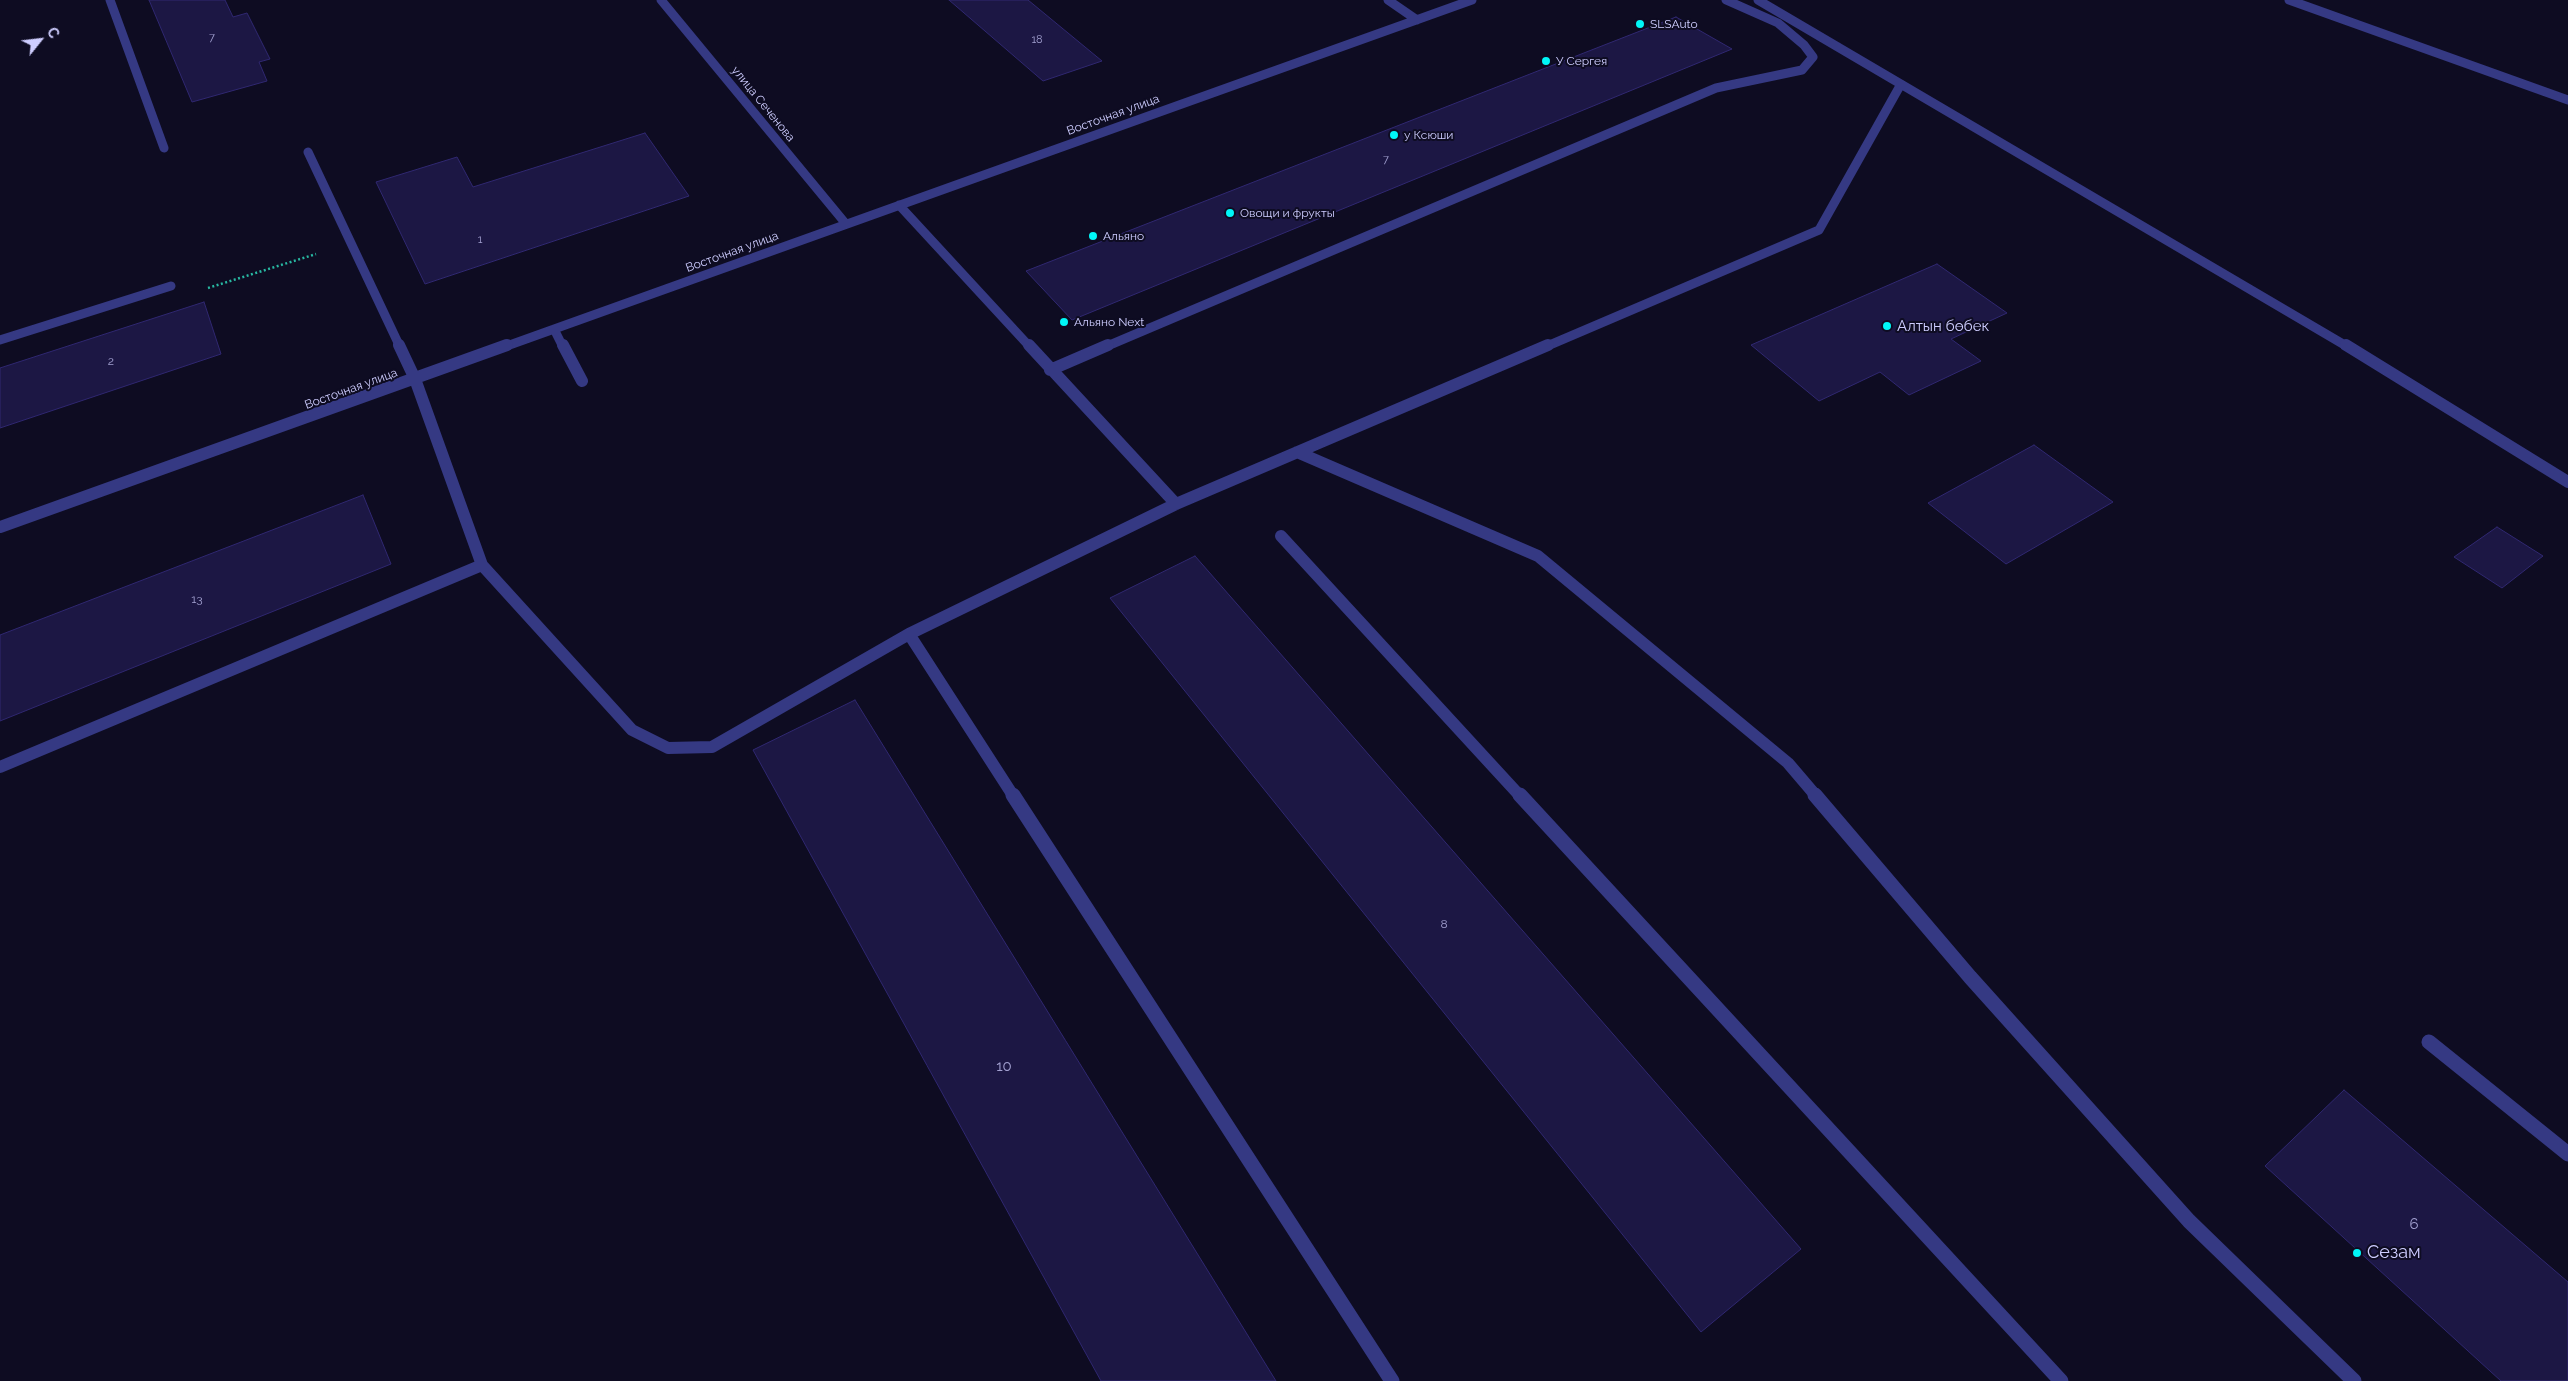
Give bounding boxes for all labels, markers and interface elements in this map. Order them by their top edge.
north arrow [15,15,65,65]
place label: SLSAuto [1650,17,1698,31]
marker: SLSAuto [1634,18,1646,30]
text: С [44,25,62,41]
house number: 7 [209,31,215,45]
house number: 18 [1031,33,1043,47]
place label: У Сергея [1556,54,1607,68]
marker: У Сергея [1540,55,1552,67]
street label: улица Сеченова [728,63,798,145]
street label: Восточная улица [1065,92,1161,138]
place label: у Ксюши [1404,128,1453,142]
marker: у Ксюши [1388,129,1400,141]
house number: 7 [1383,153,1389,167]
place label: Овощи и фрукты [1240,206,1335,220]
marker: Овощи и фрукты [1224,207,1236,219]
street label: Восточная улица [684,229,780,275]
place label: Альяно [1103,229,1144,243]
marker: Альяно [1087,230,1099,242]
house number: 1 [478,233,482,247]
place label: Альяно Next [1074,315,1144,329]
marker: Альяно Next [1058,316,1070,328]
place label: Алтын бөбек [1897,317,1989,335]
marker: Алтын бөбек [1881,320,1893,332]
house number: 2 [108,354,114,368]
street label: Восточная улица [303,366,399,412]
house number: 13 [191,592,203,606]
house number: 8 [1440,917,1448,931]
house number: 10 [996,1057,1012,1075]
house number: 6 [2409,1215,2419,1233]
place label: Сезам [2367,1242,2421,1264]
marker: Сезам [2351,1247,2363,1259]

